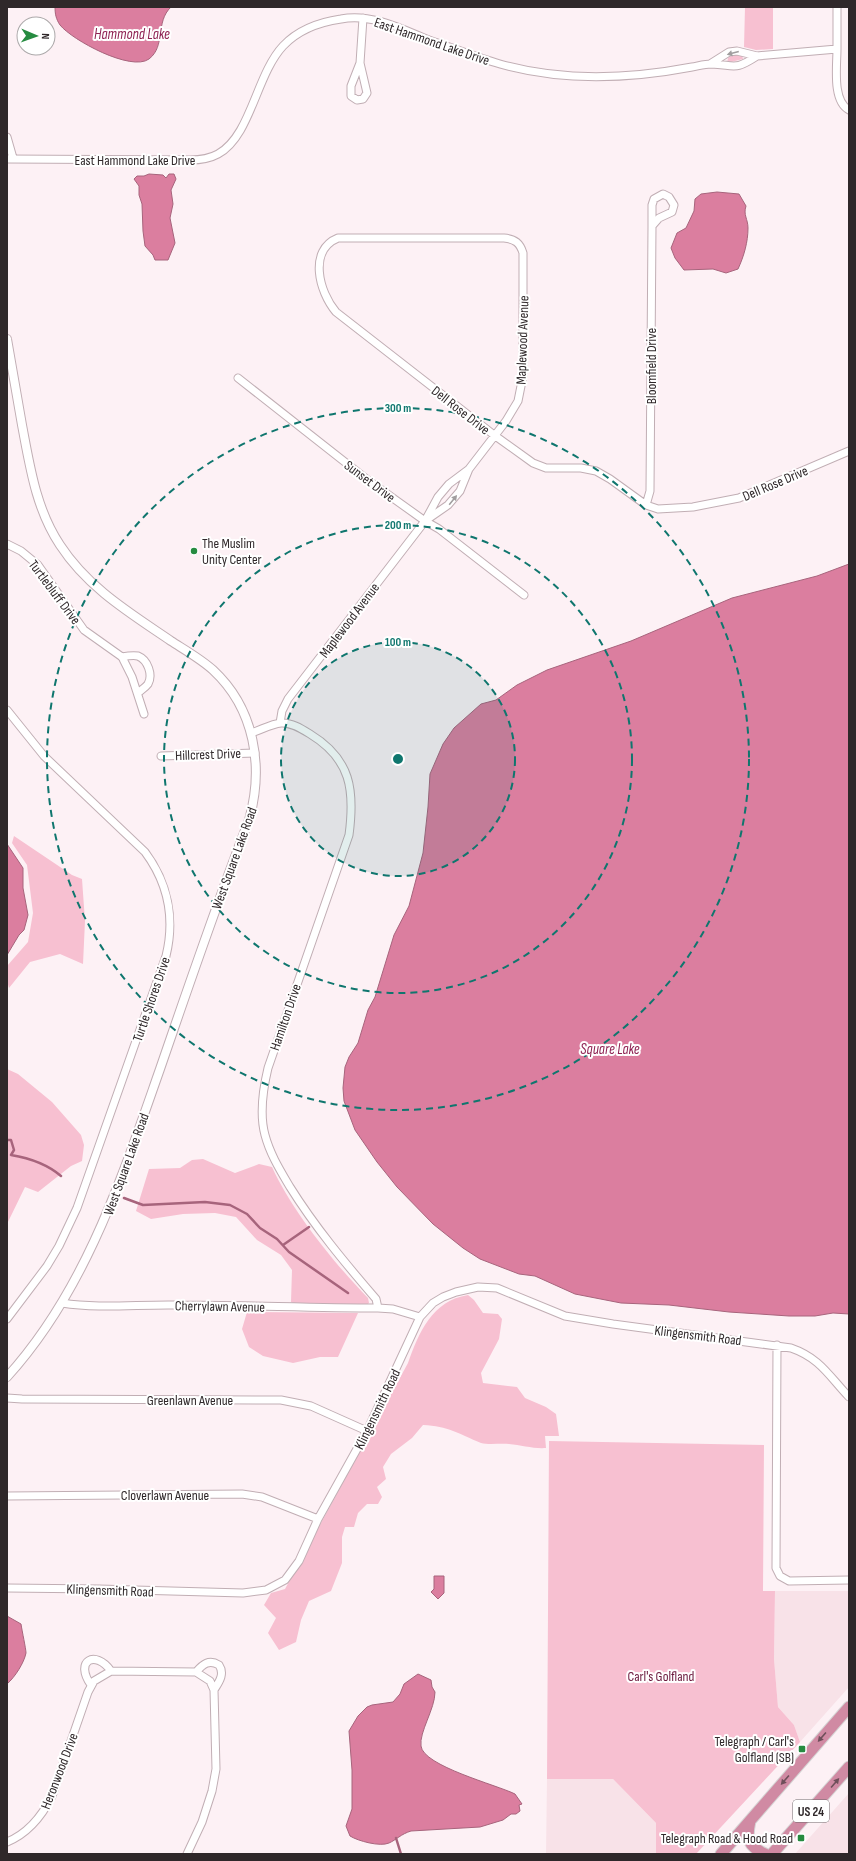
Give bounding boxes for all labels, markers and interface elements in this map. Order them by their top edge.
street label: East Hammond Lake Drive [372,14,492,69]
north arrow [16,16,56,56]
water label: Hammond Lake [94,25,170,44]
text: N [39,33,52,40]
one-way arrow [726,50,739,56]
street label: East Hammond Lake Drive [75,152,195,169]
street label: Maplewood Avenue [512,295,533,385]
street label: Bloomfield Drive [643,328,660,404]
street label: Dell Rose Drive [428,382,493,438]
text: 300 m [385,401,411,416]
street label: Sunset Drive [341,457,399,506]
street label: Dell Rose Drive [740,462,810,505]
one-way arrow [448,494,457,505]
text: 200 m [385,518,411,533]
place label: The Muslim Unity Center [202,535,262,568]
marker: The Muslim Unity Center [189,546,199,556]
street label: Turtlebluff Drive [25,557,84,628]
street label: Maplewood Avenue [316,579,383,661]
text: 100 m [385,635,411,650]
street label: Hillcrest Drive [175,745,241,764]
centre of rings [391,752,405,766]
street label: West Square Lake Road [208,805,261,912]
street label: Turtle Shores Drive [129,955,174,1044]
street label: Hamilton Drive [266,982,305,1053]
water label: Square Lake [580,1040,640,1059]
street label: West Square Lake Road [100,1111,153,1218]
street label: Cherrylawn Avenue [175,1297,265,1316]
street label: Klingensmith Road [654,1322,743,1349]
street label: Klingensmith Road [351,1366,404,1452]
street label: Greenlawn Avenue [147,1392,233,1409]
street label: Cloverlawn Avenue [121,1487,209,1504]
street label: Klingensmith Road [66,1580,154,1601]
park label: Carl's Golfland [628,1668,695,1685]
street label: Heronwood Drive [37,1731,82,1812]
one-way arrow [818,1731,827,1742]
place label: Telegraph / Carl's Golfland (SB) [715,1733,794,1766]
marker: Telegraph / Carl's Golfland (SB) [797,1744,807,1754]
one-way arrow [780,1775,790,1785]
one-way arrow [831,1777,840,1788]
road number: US 24 [793,1800,829,1822]
place label: Telegraph Road & Hood Road [661,1830,793,1847]
marker: Telegraph Road & Hood Road [796,1833,806,1843]

